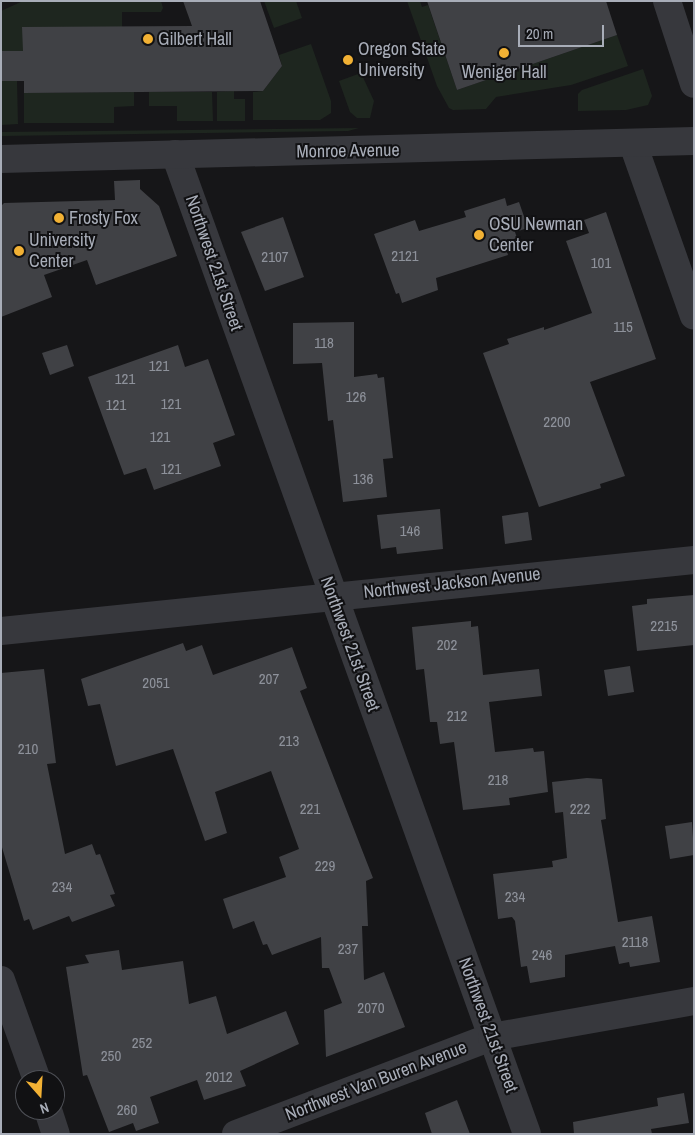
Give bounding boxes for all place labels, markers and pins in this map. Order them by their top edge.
place label: Gilbert Hall [158,28,232,50]
marker: Gilbert Hall [142,33,154,45]
place label: Oregon State University [358,39,446,82]
marker: Weniger Hall [498,47,510,59]
marker: Oregon State University [342,54,354,66]
place label: Weniger Hall [461,61,547,83]
place label: Frosty Fox [69,207,138,229]
marker: Frosty Fox [53,212,65,224]
place label: OSU Newman Center [489,214,583,256]
marker: OSU Newman Center [473,229,485,241]
place label: University Center [29,230,95,272]
marker: University Center [13,245,25,257]

